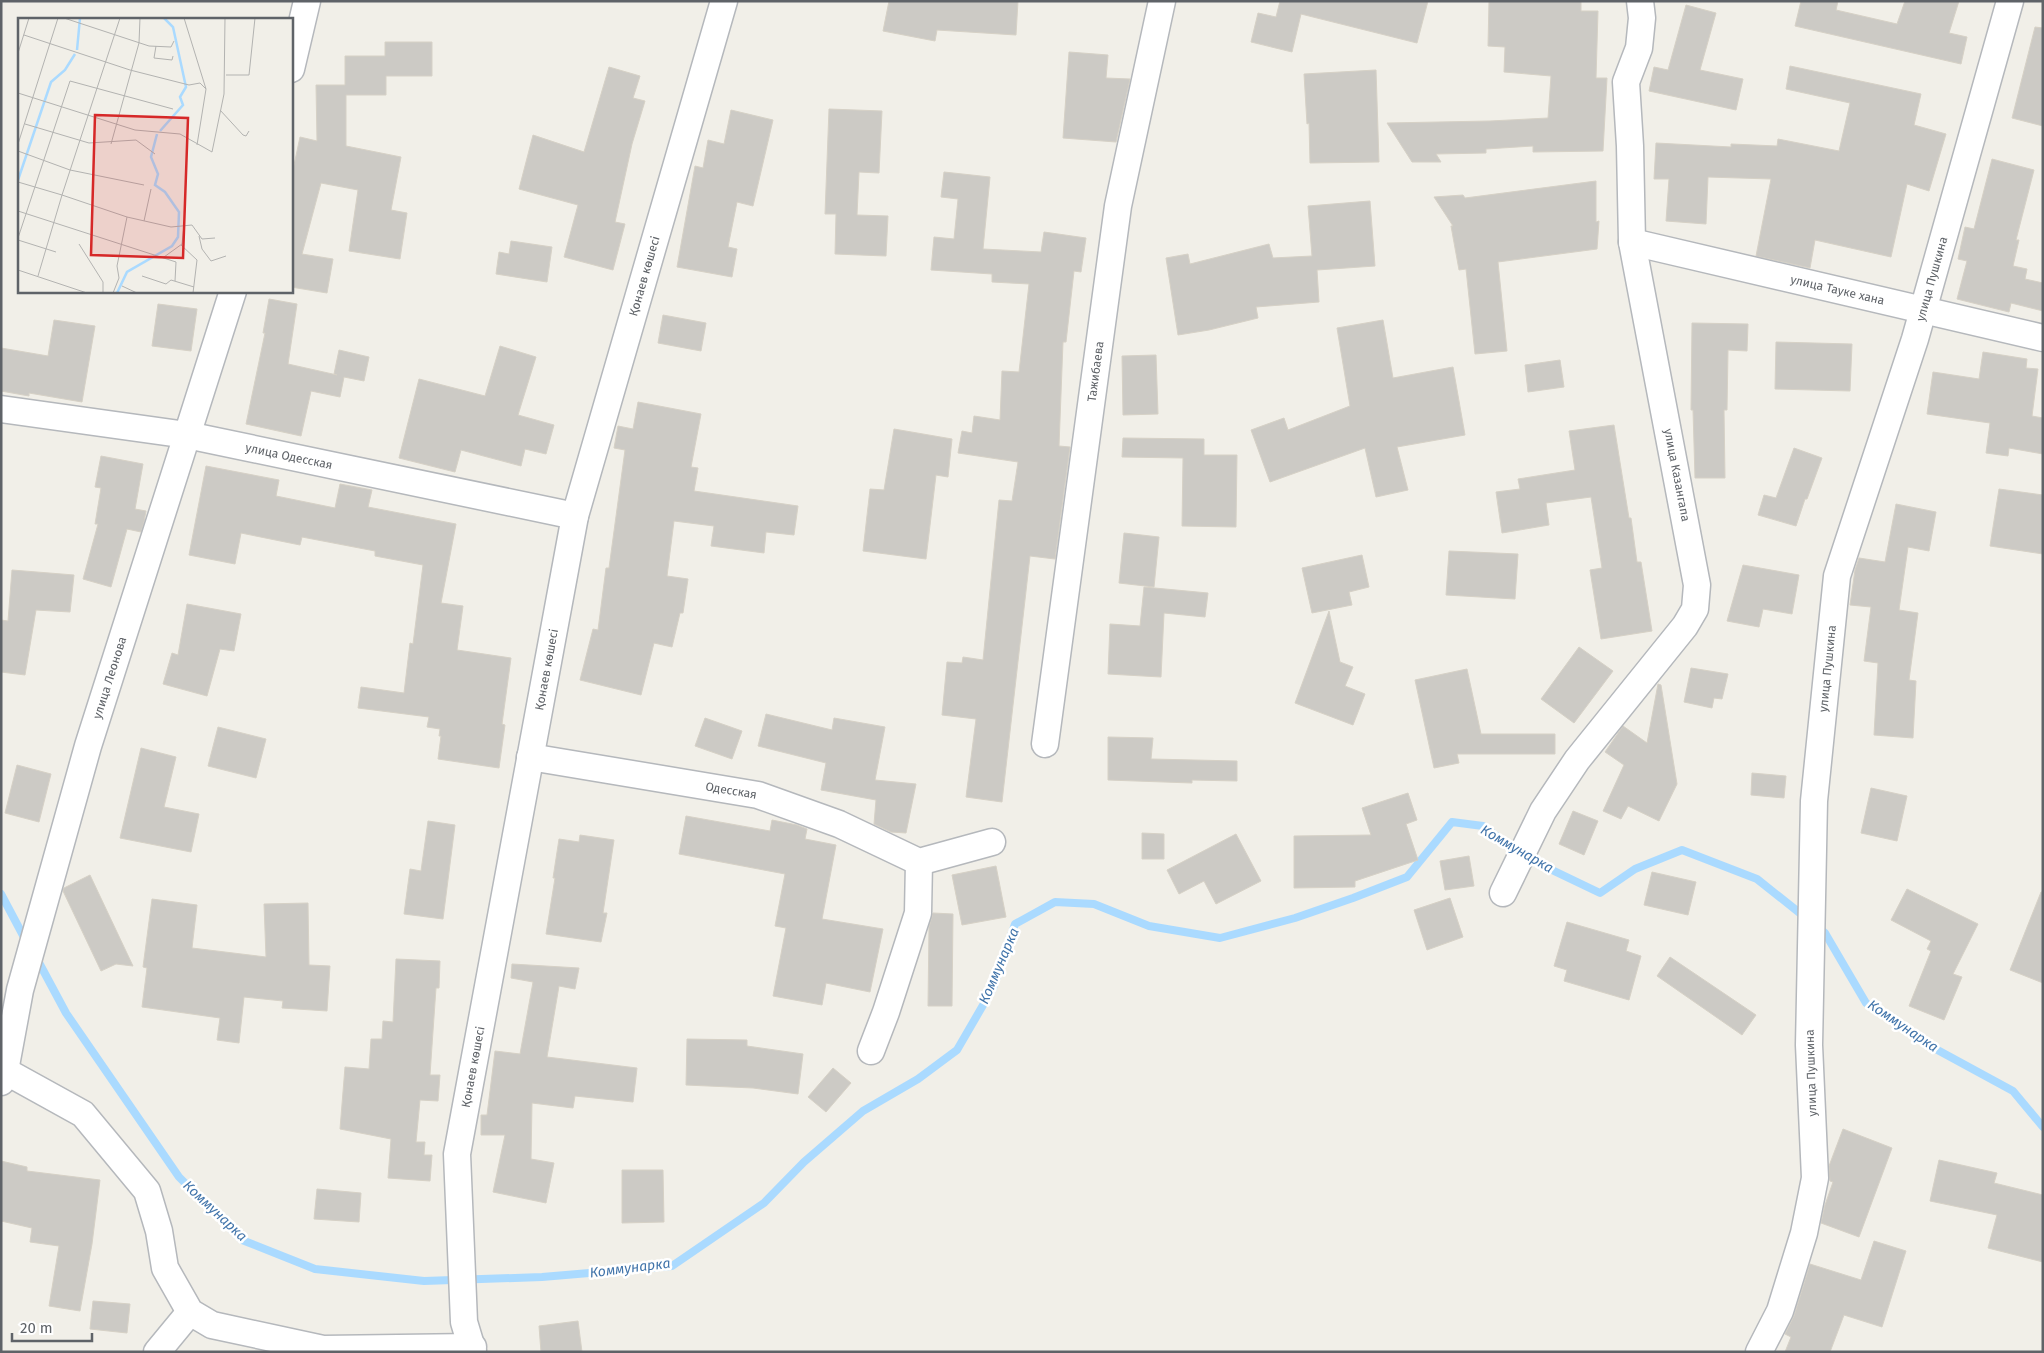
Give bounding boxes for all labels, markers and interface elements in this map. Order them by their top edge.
inset map [18,18,292,292]
street label: Қонаев көшесі [626,234,663,318]
street label: улица Пушкина [1913,235,1950,323]
street label: улица Тауке хана [1789,272,1886,308]
street label: Тажибаева [1085,340,1107,403]
street label: улица Казангапа [1661,427,1693,523]
street label: улица Одесская [244,440,334,472]
street label: улица Пушкина [1816,624,1839,713]
street label: Қонаев көшесі [532,628,561,712]
street label: улица Леонова [90,635,129,721]
street label: Одесская [704,779,758,802]
water label: Коммунарка [1478,821,1556,877]
water label: Коммунарка [975,925,1023,1007]
water label: Коммунарка [1865,996,1941,1056]
street label: Қонаев көшесі [459,1025,488,1109]
street label: улица Пушкина [1802,1029,1820,1117]
water label: Коммунарка [180,1177,251,1245]
water label: Коммунарка [589,1255,671,1281]
scale bar [12,1310,92,1342]
text: 20 m [20,1319,53,1337]

